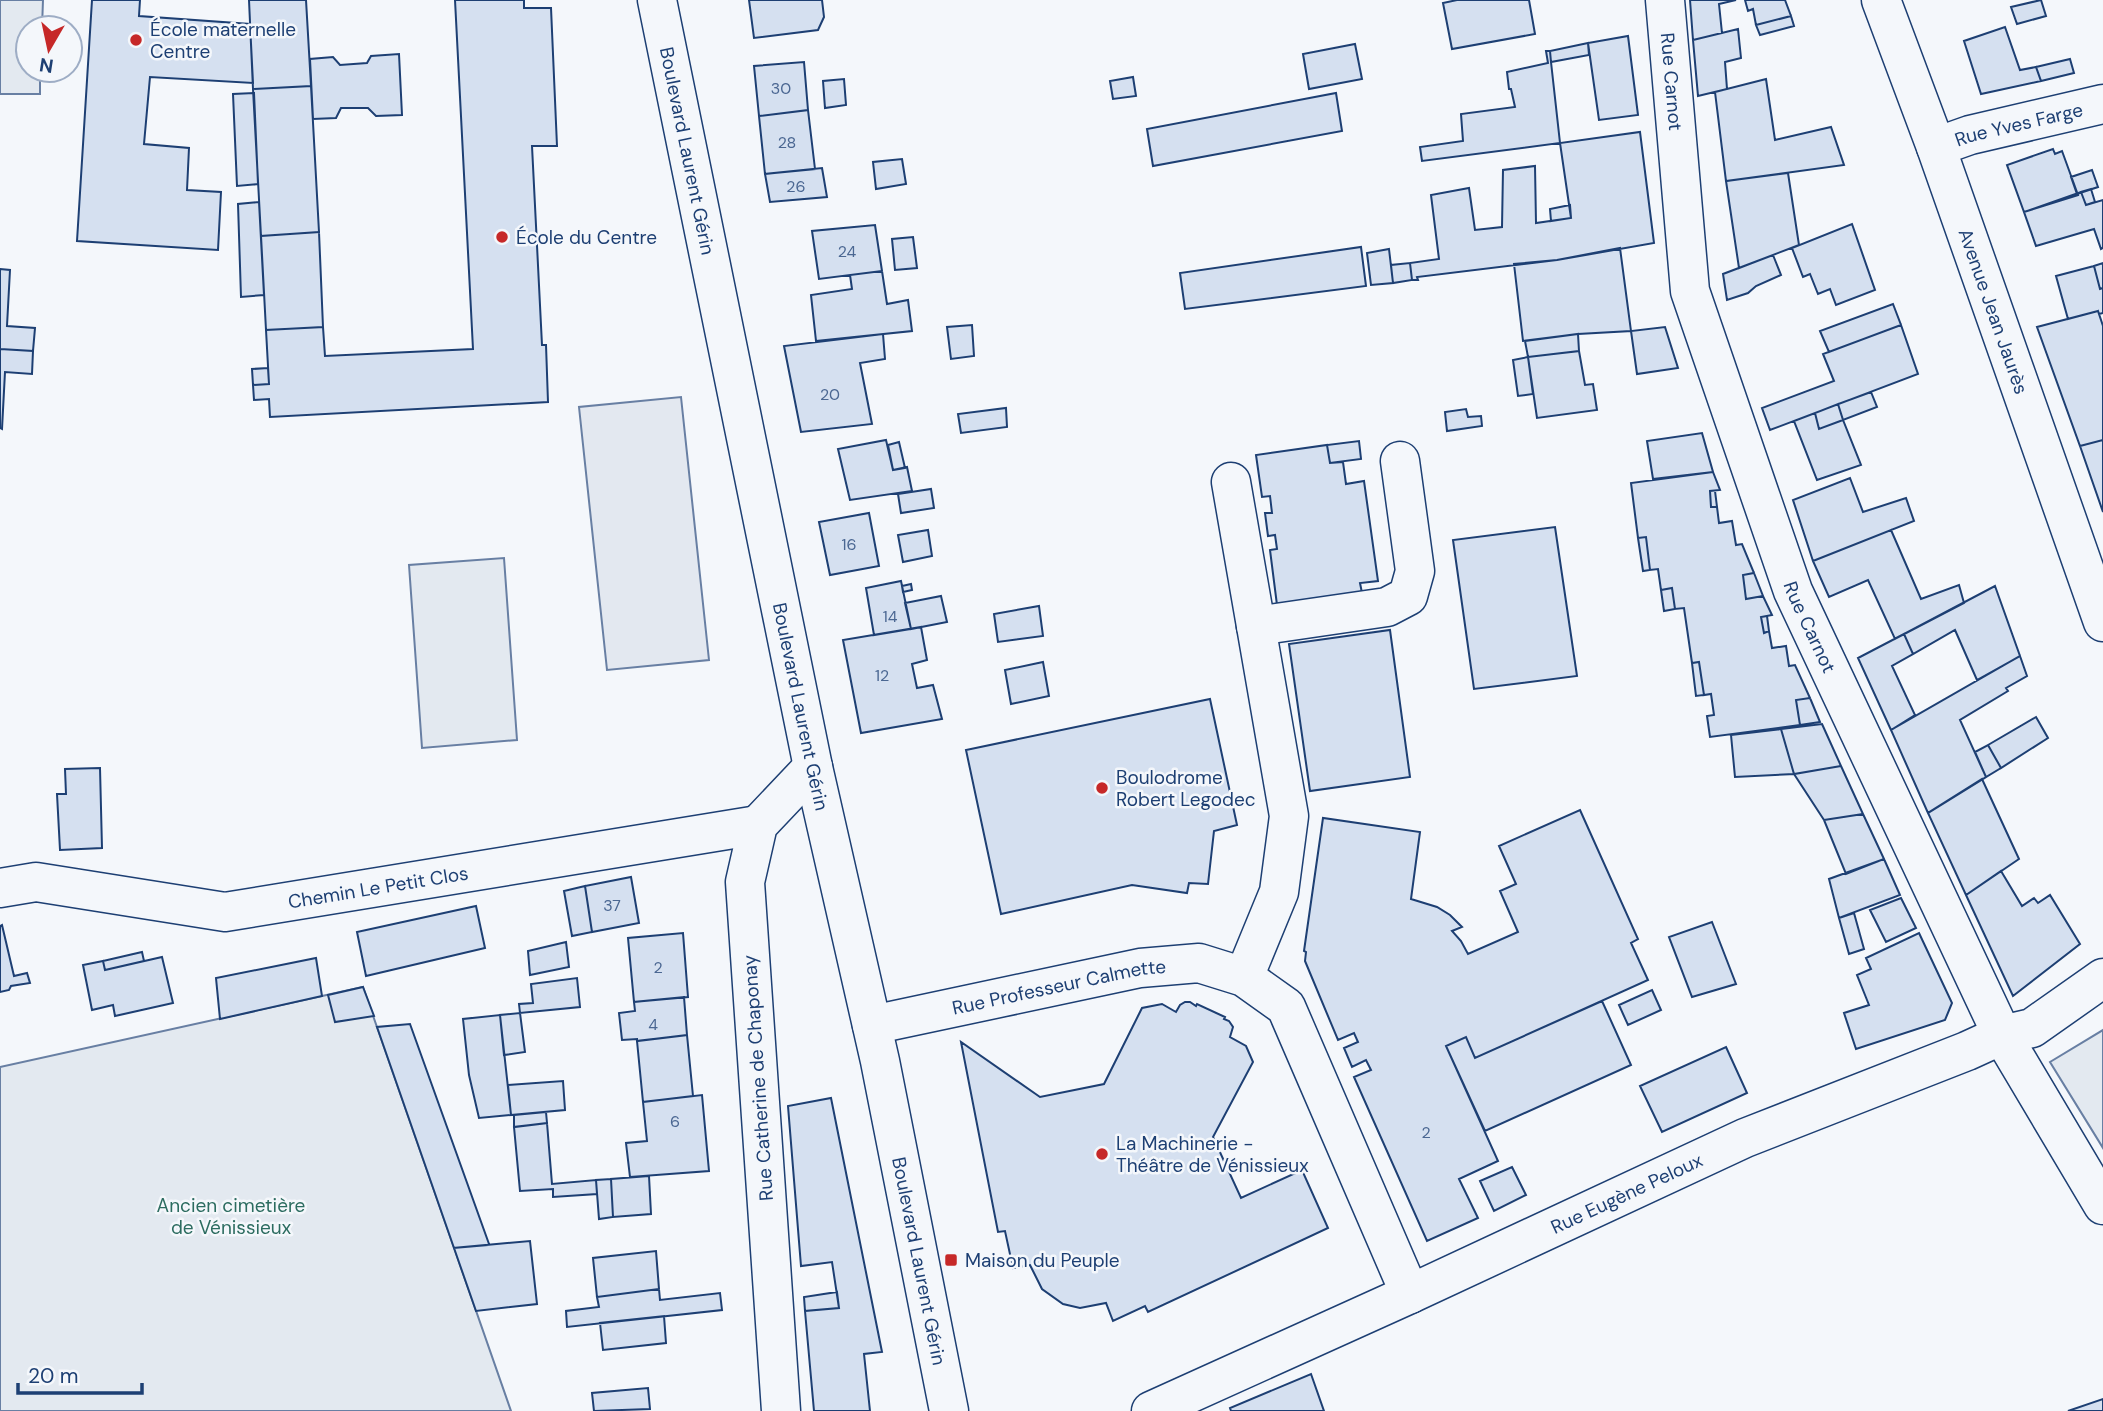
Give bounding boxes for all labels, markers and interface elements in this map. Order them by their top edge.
north arrow [14,14,84,84]
place label: École maternelle Centre [150,17,296,64]
marker: École maternelle Centre [128,32,144,48]
street label: Rue Carnot [1655,32,1689,132]
street label: Boulevard Laurent Gérin [654,45,721,257]
text: N [38,52,55,79]
house number: 30 [771,78,791,99]
street label: Rue Yves Farge [1951,97,2085,152]
house number: 28 [778,132,796,153]
house number: 26 [786,176,806,197]
place label: École du Centre [516,225,657,250]
street label: Avenue Jean Jaurès [1953,225,2034,397]
marker: École du Centre [494,229,510,245]
house number: 24 [838,241,857,262]
house number: 20 [820,384,840,405]
house number: 16 [841,534,857,555]
street label: Rue Carnot [1778,578,1842,677]
street label: Boulevard Laurent Gérin [767,600,835,813]
house number: 14 [883,606,898,627]
house number: 12 [875,665,889,686]
place label: Boulodrome Robert Legodec [1116,765,1256,812]
marker: Boulodrome Robert Legodec [1094,780,1110,796]
street label: Chemin Le Petit Clos [286,860,470,914]
house number: 37 [603,895,621,916]
street label: Rue Professeur Calmette [950,953,1167,1020]
street label: Rue Catherine de Chaponay [737,954,779,1202]
house number: 2 [653,957,663,978]
house number: 4 [648,1014,658,1035]
house number: 6 [670,1111,680,1132]
house number: 2 [1421,1122,1431,1143]
place label: La Machinerie - Théâtre de Vénissieux [1116,1131,1309,1178]
marker: La Machinerie - Théâtre de Vénissieux [1094,1146,1110,1162]
street label: Rue Eugène Peloux [1547,1147,1707,1239]
street label: Boulevard Laurent Gérin [887,1155,952,1367]
park label: Ancien cimetière de Vénissieux [157,1193,305,1240]
place label: Maison du Peuple [965,1248,1120,1273]
marker: Maison du Peuple [943,1252,959,1268]
scale bar [18,1352,142,1396]
text: 20 m [28,1362,79,1390]

